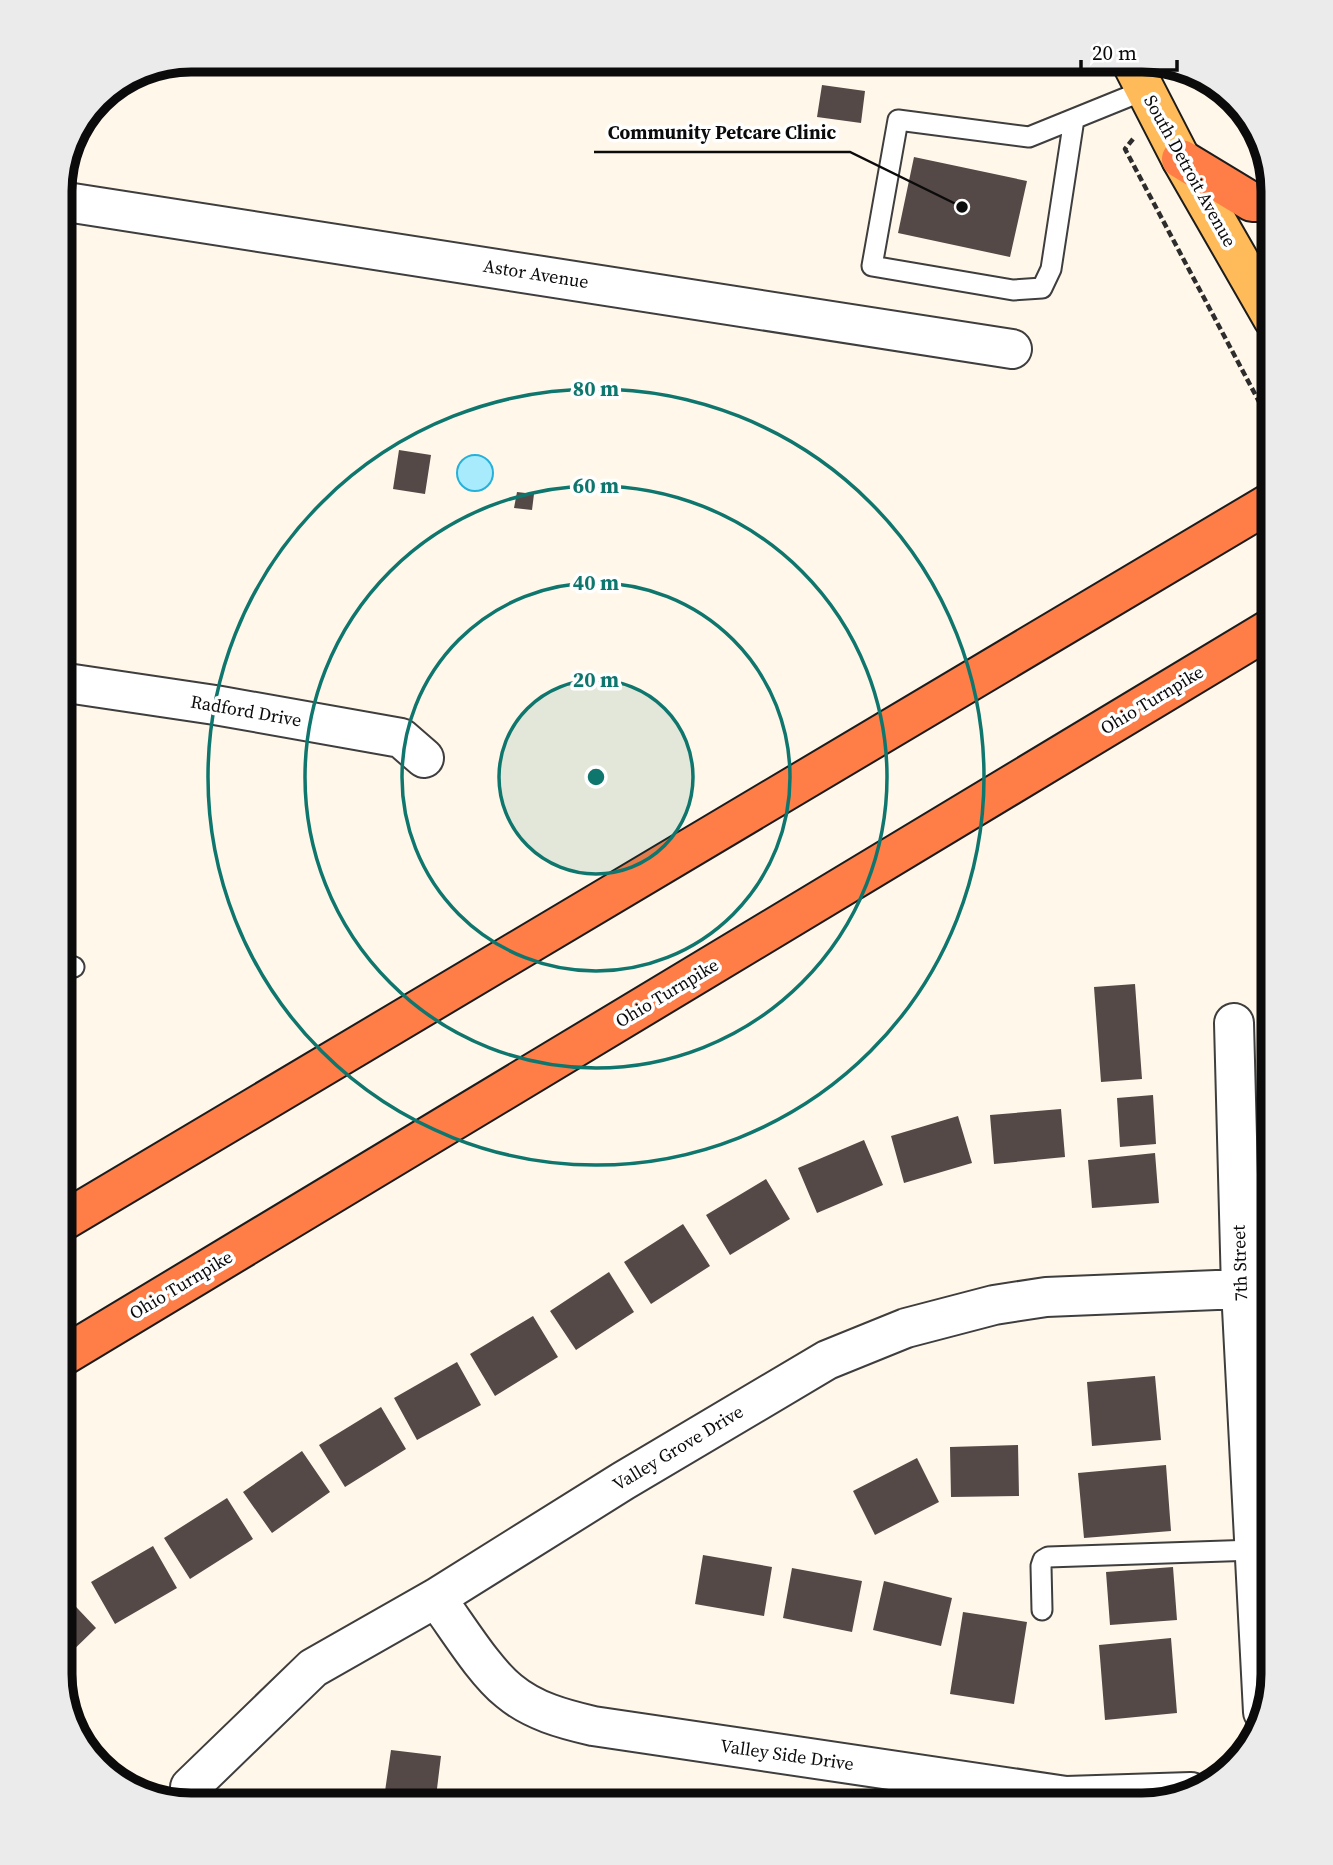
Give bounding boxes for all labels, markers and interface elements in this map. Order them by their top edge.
scale bar [1081,28,1177,72]
text: 20 m [1092,38,1137,67]
street label: South Detroit Avenue [1138,90,1243,251]
callout: Community Petcare Clinic [594,112,850,152]
text: Community Petcare Clinic [608,119,837,145]
street label: Astor Avenue [482,253,591,294]
text: 80 m [573,374,619,403]
text: 60 m [573,471,619,500]
text: 40 m [573,568,619,597]
street label: Ohio Turnpike [1095,659,1208,740]
text: 20 m [573,665,619,694]
street label: Radford Drive [189,688,304,733]
centre of rings [584,765,608,789]
street label: Ohio Turnpike [610,952,723,1033]
street label: 7th Street [1226,1224,1253,1302]
street label: Ohio Turnpike [124,1244,237,1325]
street label: Valley Grove Drive [608,1399,748,1496]
street label: Valley Side Drive [719,1733,855,1776]

